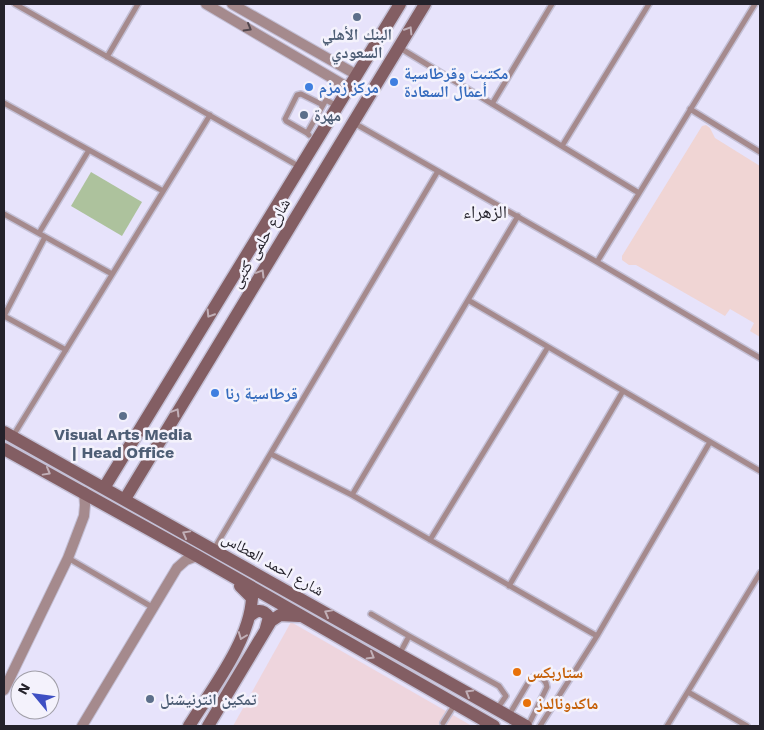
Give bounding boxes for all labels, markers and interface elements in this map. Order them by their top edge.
marker: البنك الأهلي السعودي [351,11,363,23]
one-way arrow [243,22,252,32]
place label: البنك الأهلي السعودي [322,25,392,64]
one-way arrow [402,27,412,36]
place label: مكتبت وقرطاسية أعمال السعادة [404,64,508,101]
marker: مكتبت وقرطاسية أعمال السعادة [388,76,400,88]
place label: مركز زمزم [319,78,379,99]
marker: مركز زمزم [303,81,315,93]
place label: مهرة [314,106,341,125]
marker: مهرة [298,109,310,121]
street label: شارع حلمى كتبى [226,195,295,292]
district label: الزهراء [463,201,507,222]
one-way arrow [254,270,264,279]
one-way arrow [207,308,217,317]
place label: قرطاسية رنا [225,384,298,403]
marker: قرطاسية رنا [209,387,221,399]
one-way arrow [170,409,180,418]
marker: Visual Arts Media | Head Office [117,410,129,422]
place label: Visual Arts Media | Head Office [54,425,193,462]
one-way arrow [41,466,50,476]
street label: شارع احمد العطاس [218,528,327,601]
one-way arrow [182,530,191,540]
one-way arrow [324,609,333,619]
one-way arrow [238,631,248,640]
one-way arrow [365,650,374,660]
place label: ستاربكس [527,663,583,682]
marker: ستاربكس [511,666,523,678]
north arrow [10,670,60,720]
text: N [14,680,33,697]
place label: تمكين انترنیشنل [160,690,257,709]
one-way arrow [465,690,474,700]
marker: تمكين انترنیشنل [144,693,156,705]
place label: ماكدونالدز [536,694,598,713]
marker: ماكدونالدز [521,697,533,709]

